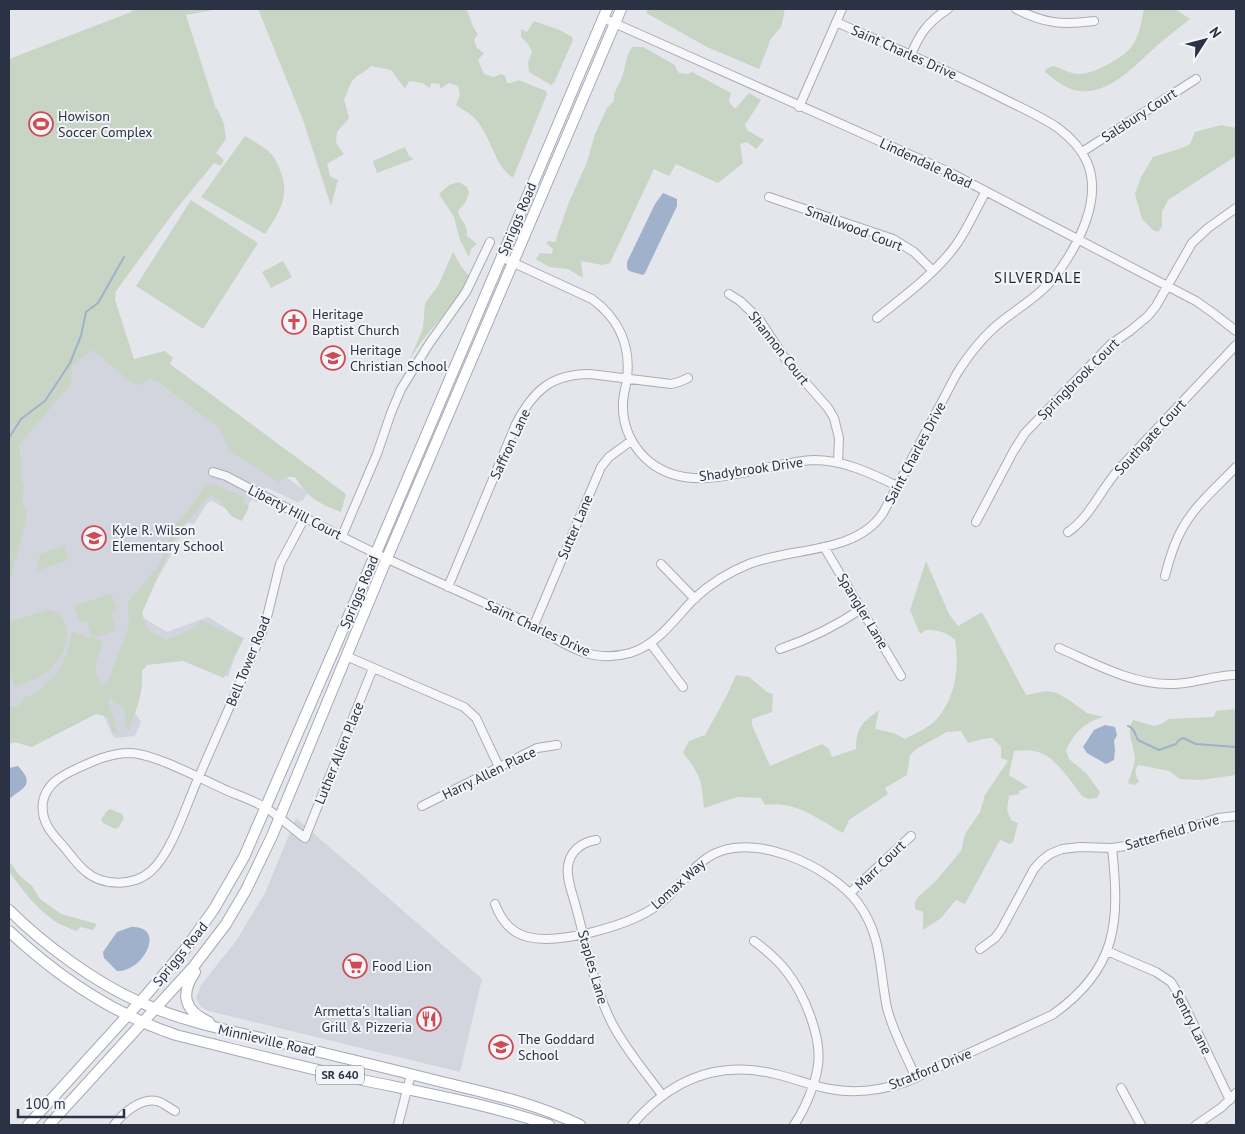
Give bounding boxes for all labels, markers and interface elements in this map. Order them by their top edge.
north arrow [1180,15,1230,65]
street label: Saint Charles Drive [848,21,960,83]
text: N [1206,23,1226,41]
street label: Salsbury Court [1098,84,1180,146]
place label: Howison Soccer Complex [58,107,153,141]
sports icon: Howison Soccer Complex [28,111,54,137]
street label: Lindendale Road [877,134,975,192]
street label: Spriggs Road [494,180,540,258]
street label: Smallwood Court [803,201,905,255]
district label: SILVERDALE [994,268,1082,287]
place label: Heritage Baptist Church [312,305,400,339]
street label: Shannon Court [745,307,814,389]
church icon: Heritage Baptist Church [281,309,307,335]
street label: Springbrook Court [1033,334,1123,424]
place label: Heritage Christian School [350,341,447,375]
school or university icon: Heritage Christian School [320,345,346,371]
street label: Southgate Court [1110,395,1190,479]
street label: Saint Charles Drive [880,399,950,507]
street label: Saffron Lane [486,406,534,482]
street label: Shadybrook Drive [698,453,804,485]
street label: Liberty Hill Court [245,481,345,543]
street label: Sutter Lane [553,492,597,562]
place label: Kyle R. Wilson Elementary School [112,521,224,555]
school or university icon: Kyle R. Wilson Elementary School [81,525,107,551]
street label: Spriggs Road [336,553,382,631]
street label: Spangler Lane [833,570,893,652]
street label: Saint Charles Drive [483,596,593,660]
street label: Bell Tower Road [222,613,274,709]
street label: Luther Allen Place [310,699,368,807]
street label: Harry Allen Place [439,743,539,803]
street label: Satterfield Drive [1123,810,1221,854]
street label: Marr Court [851,836,909,894]
street label: Lomax Way [647,855,709,913]
street label: Spriggs Road [149,918,211,990]
street label: Staples Lane [574,928,612,1006]
supermarket icon: Food Lion [342,953,368,979]
place label: Food Lion [372,957,432,975]
street label: Sentry Lane [1168,987,1216,1057]
place label: Armetta's Italian Grill & Pizzeria [314,1002,412,1036]
restaurant icon: Armetta's Italian Grill & Pizzeria [416,1006,442,1032]
street label: Minnieville Road [216,1020,318,1060]
place label: The Goddard School [518,1030,595,1064]
school or university icon: The Goddard School [488,1034,514,1060]
street label: Stratford Drive [886,1044,974,1094]
road number: SR 640 [316,1066,364,1084]
scale bar [18,1086,124,1118]
text: 100 m [25,1094,66,1113]

